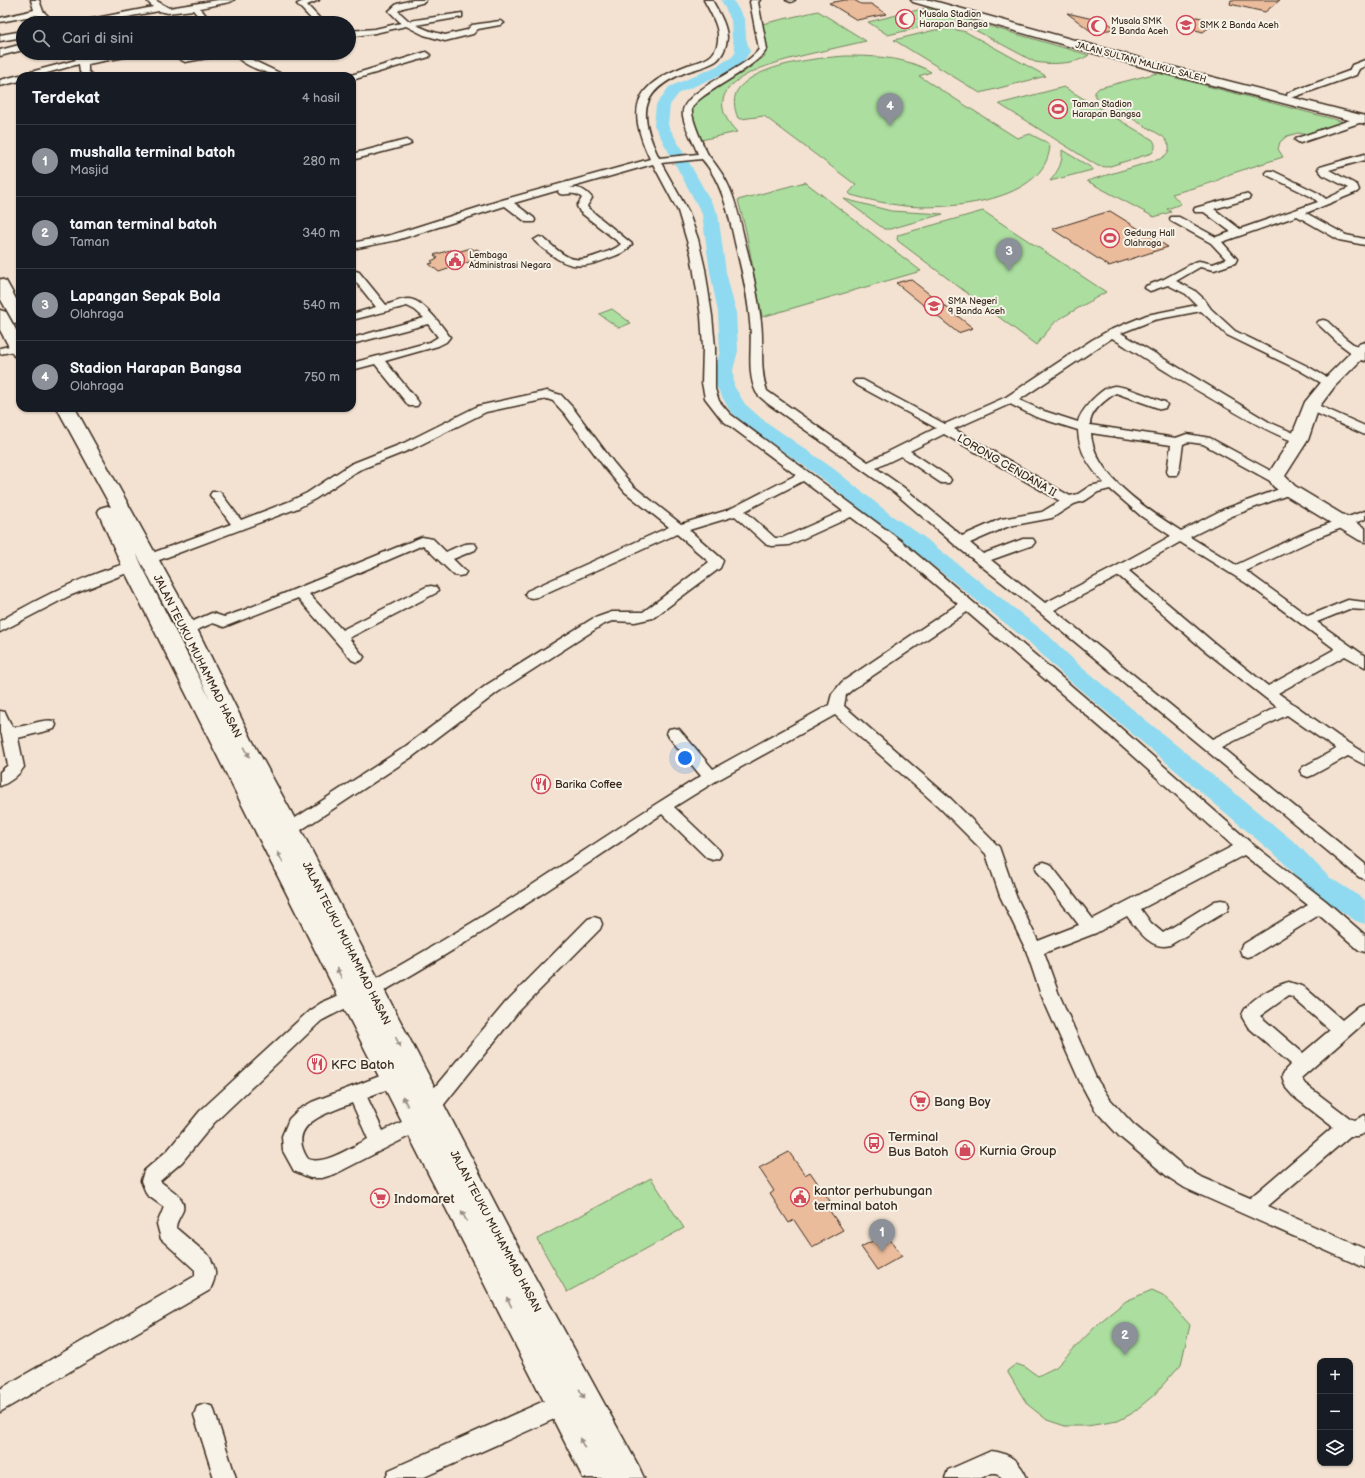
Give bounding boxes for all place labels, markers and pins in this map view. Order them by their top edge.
mosque icon: Musala Stadion Harapan Bangsa [894,8,916,30]
place label: Musala Stadion Harapan Bangsa [919,9,988,30]
school or university icon: SMK 2 Banda Aceh [1175,14,1197,36]
mosque icon: Musala SMK 2 Banda Aceh [1086,15,1108,37]
place label: Musala SMK 2 Banda Aceh [1111,16,1168,37]
place label: SMK 2 Banda Aceh [1200,20,1279,31]
pin: 4 [877,93,903,126]
sports icon: Taman Stadion Harapan Bangsa [1047,98,1069,120]
place label: Taman Stadion Harapan Bangsa [1072,99,1141,120]
sports icon: Gedung Hall Olahraga [1099,227,1121,249]
place label: Gedung Hall Olahraga [1124,228,1175,249]
pin: 3 [996,238,1022,271]
public building icon: Lembaga Administrasi Negara [444,249,466,271]
place label: Lembaga Administrasi Negara [469,250,551,271]
school or university icon: SMA Negeri 9 Banda Aceh [923,295,945,317]
place label: SMA Negeri 9 Banda Aceh [948,296,1005,317]
restaurant icon: Barika Coffee [530,773,552,795]
place label: Barika Coffee [555,778,623,791]
restaurant icon: KFC Batoh [306,1053,328,1075]
place label: KFC Batoh [331,1057,394,1073]
supermarket icon: Bang Boy [909,1090,931,1112]
place label: Bang Boy [934,1094,991,1110]
place label: Terminal Bus Batoh [888,1129,949,1160]
bus stop icon: Terminal Bus Batoh [863,1132,885,1154]
shop icon: Kurnia Group [954,1139,976,1161]
place label: Kurnia Group [979,1143,1057,1159]
place label: kantor perhubungan terminal batoh [814,1183,932,1214]
public building icon: kantor perhubungan terminal batoh [789,1186,811,1208]
supermarket icon: Indomaret [369,1187,391,1209]
place label: Indomaret [394,1191,454,1207]
pin: 1 [869,1219,895,1252]
pin: 2 [1112,1322,1138,1355]

